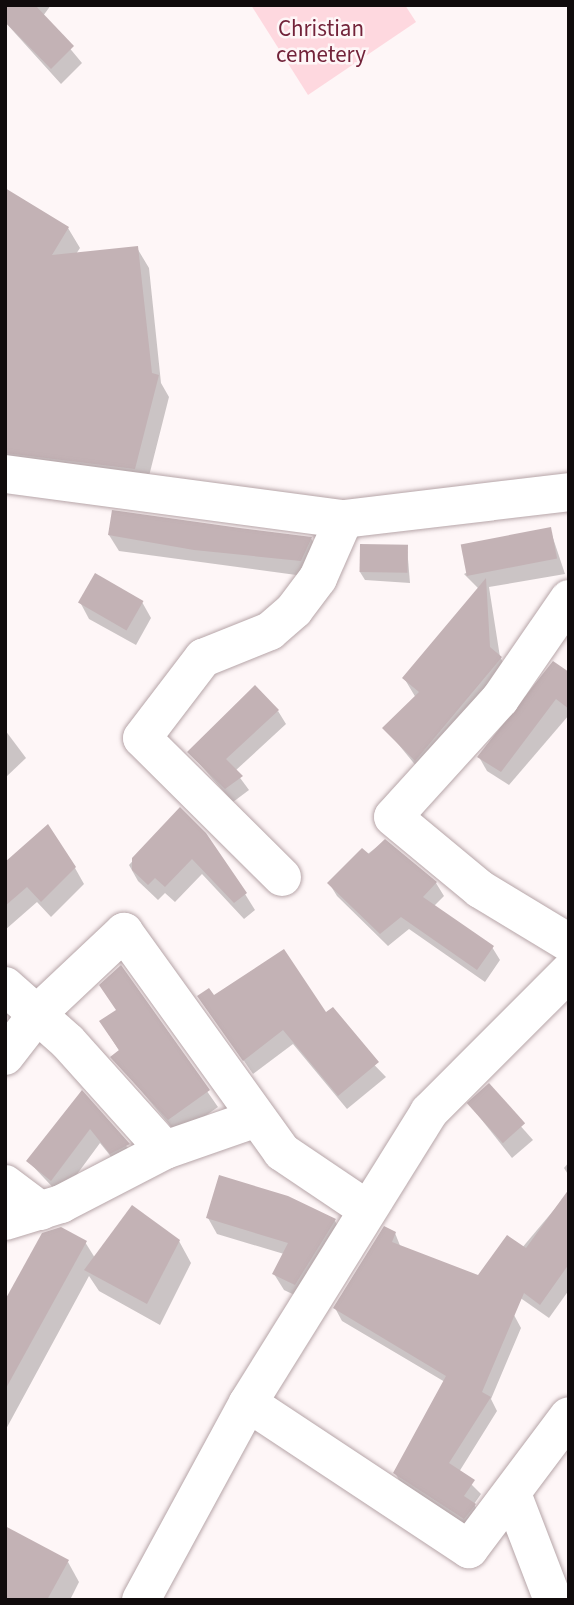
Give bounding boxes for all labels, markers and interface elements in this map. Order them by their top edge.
park label: Christian cemetery [276,15,366,69]

